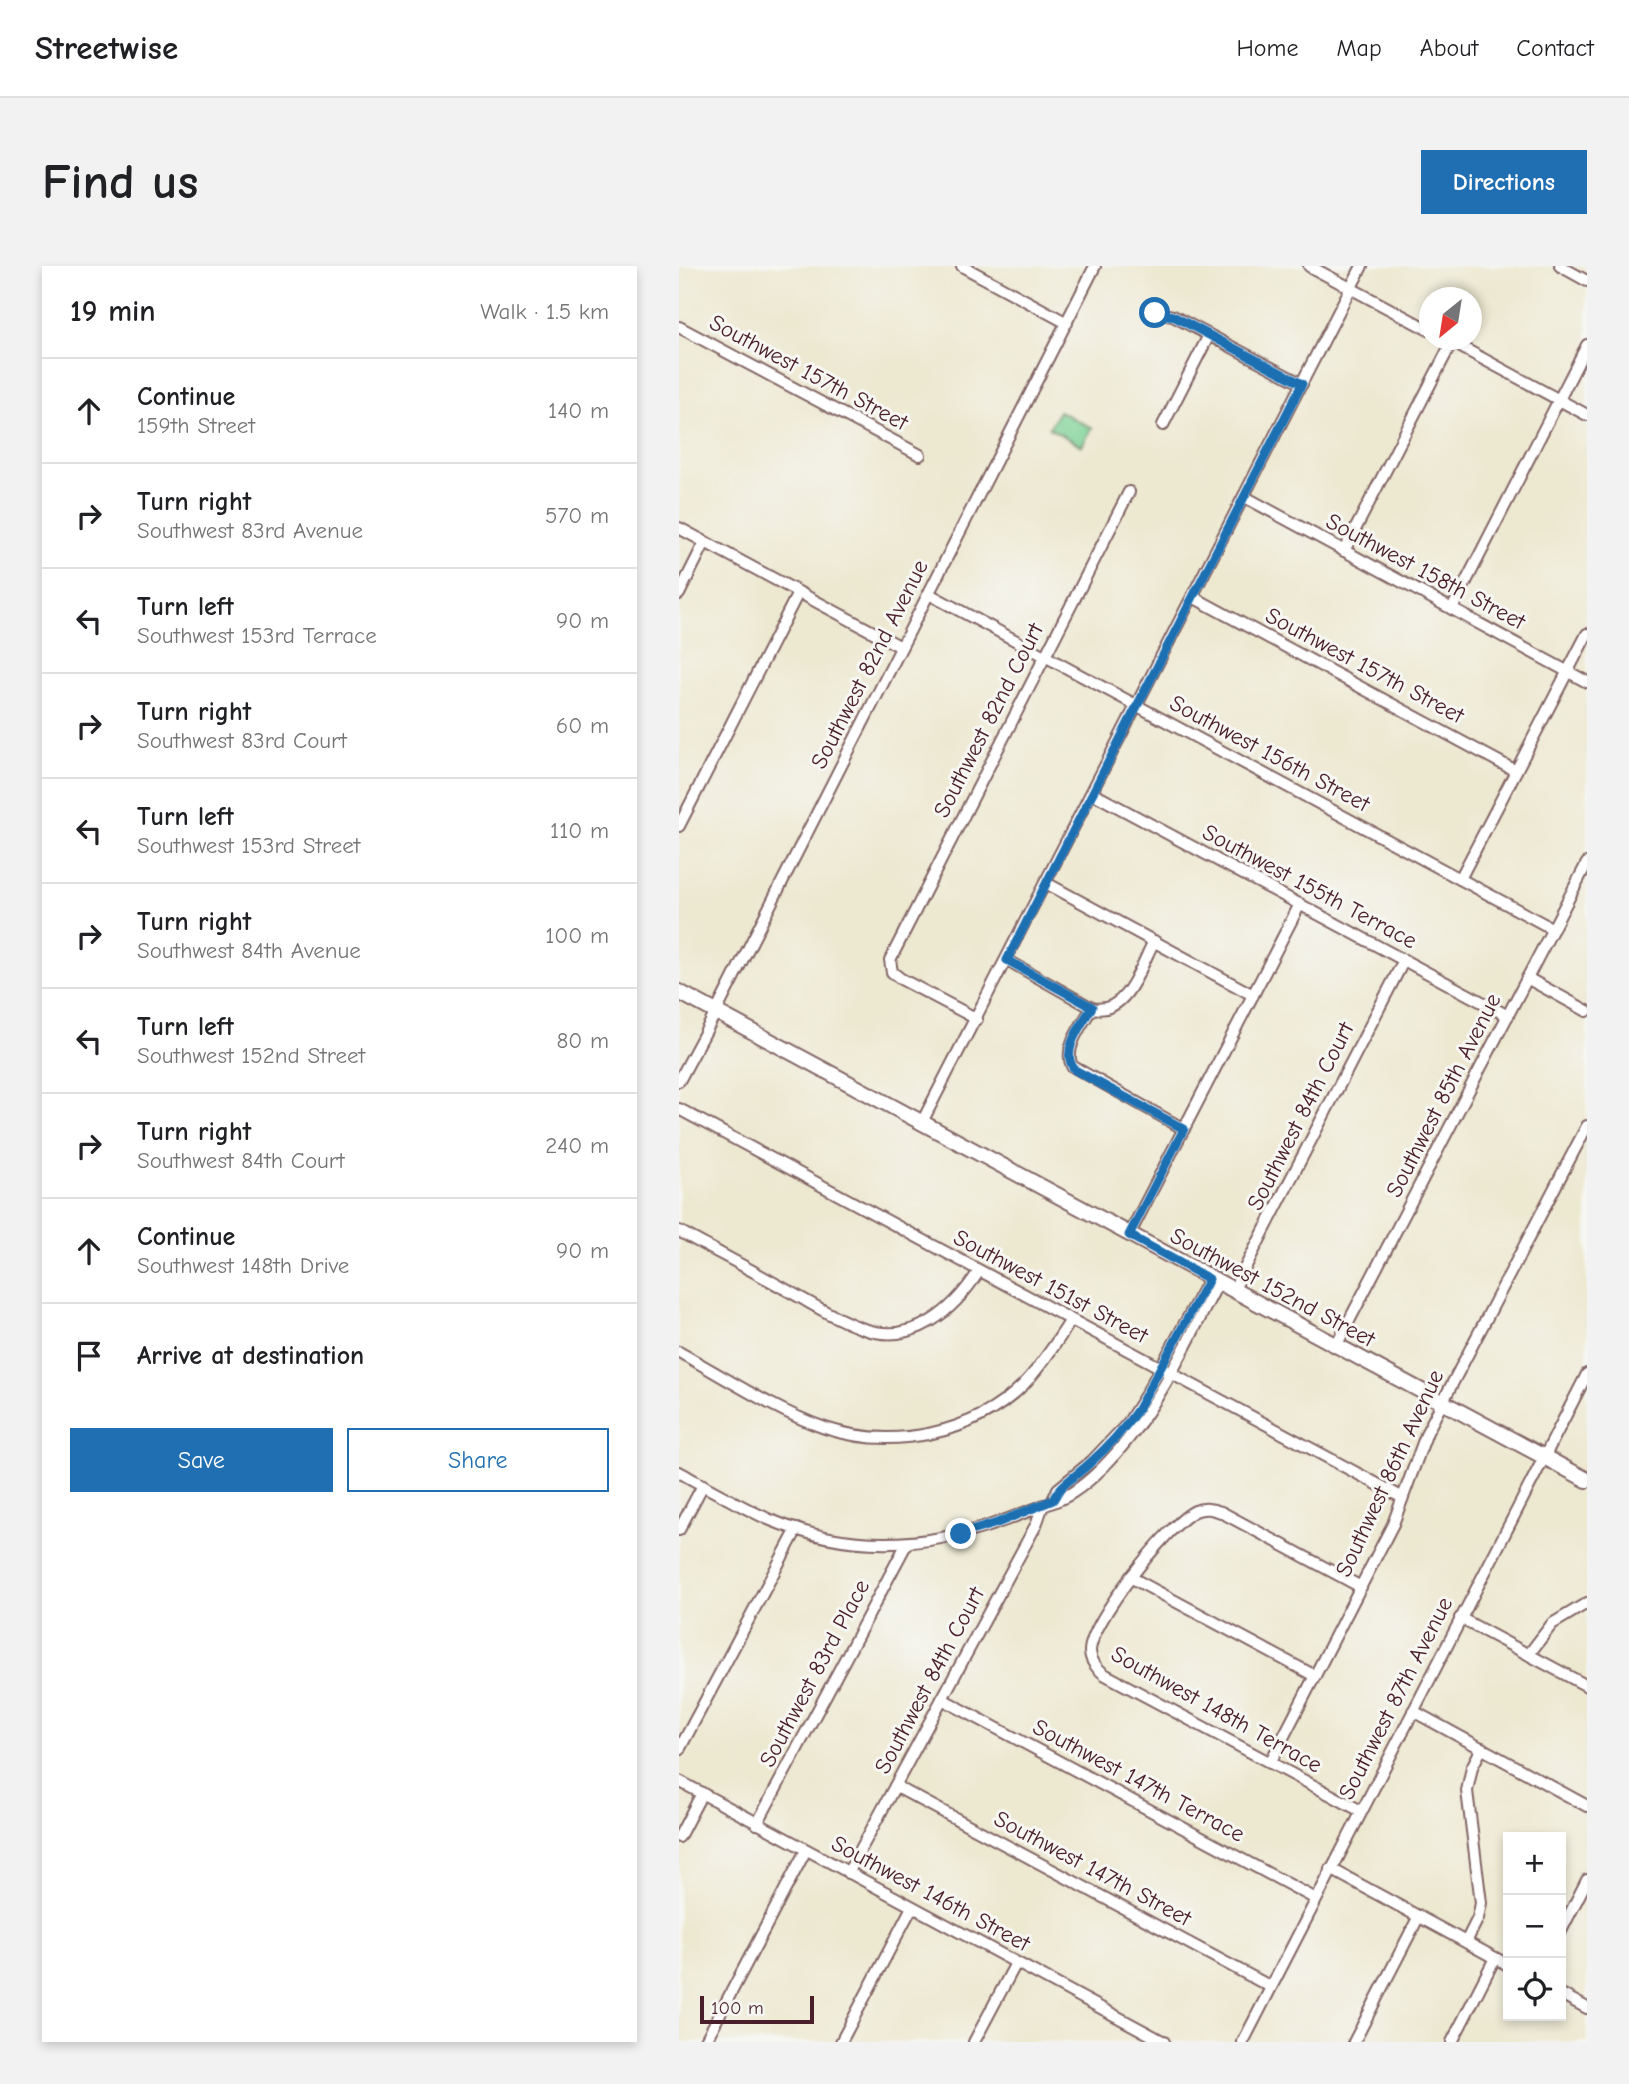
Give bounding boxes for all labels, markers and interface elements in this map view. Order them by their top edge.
text: Streetwise [35,29,178,67]
text: Home [1237,34,1298,62]
text: Map [1336,34,1382,62]
text: About [1420,34,1478,62]
text: Contact [1516,34,1594,62]
button: Directions [1421,150,1587,214]
text: Find us [42,154,198,210]
north arrow [1419,287,1482,350]
text: 19 min [70,294,156,329]
route start [1139,297,1170,328]
text: Walk · 1.5 km [480,298,609,325]
street label: Southwest 157th Street [705,309,914,437]
text: Continue [137,382,235,412]
icon: ahead [70,392,108,430]
text: 140 m [548,397,609,424]
text: 159th Street [137,412,255,439]
text: Turn right [137,487,251,517]
icon: right [70,497,108,535]
text: 570 m [545,502,609,529]
street label: Southwest 158th Street [1322,507,1531,636]
text: Southwest 83rd Avenue [137,517,363,544]
street label: Southwest 82nd Avenue [805,555,934,773]
text: Turn left [137,592,234,622]
icon: left [70,602,108,640]
street label: Southwest 157th Street [1261,602,1470,730]
text: 90 m [556,607,609,634]
street label: Southwest 82nd Court [928,617,1050,822]
text: Southwest 153rd Terrace [137,622,377,649]
street label: Southwest 156th Street [1165,689,1376,818]
text: Turn right [137,697,251,727]
icon: right [70,707,108,745]
text: 60 m [556,712,609,739]
text: Southwest 83rd Court [137,727,347,754]
text: Turn left [137,802,234,832]
icon: left [70,812,108,850]
text: 110 m [550,817,609,844]
street label: Southwest 155th Terrace [1198,818,1422,954]
text: Southwest 153rd Street [137,832,360,859]
text: Turn right [137,907,251,937]
icon: right [70,917,108,955]
text: 100 m [545,922,609,949]
text: Southwest 84th Avenue [137,937,361,964]
street label: Southwest 85th Avenue [1380,989,1507,1202]
text: Turn left [137,1012,234,1042]
street label: Southwest 84th Court [1241,1016,1360,1215]
icon: left [70,1022,108,1060]
text: 80 m [556,1027,609,1054]
text: Southwest 152nd Street [137,1042,365,1069]
text: Turn right [137,1117,251,1147]
icon: right [70,1127,108,1165]
text: 240 m [545,1132,609,1159]
text: Southwest 84th Court [137,1147,345,1174]
text: Continue [137,1222,235,1252]
street label: Southwest 152nd Street [1166,1222,1381,1354]
street label: Southwest 151st Street [949,1224,1154,1350]
icon: ahead [70,1232,108,1270]
text: 90 m [556,1237,609,1264]
text: Southwest 148th Drive [137,1252,349,1279]
icon: arrive [70,1337,108,1375]
text: Arrive at destination [137,1341,364,1371]
street label: Southwest 86th Avenue [1330,1365,1449,1581]
button: Save [70,1428,333,1492]
button: Share [347,1428,609,1492]
route end [945,1518,976,1549]
street label: Southwest 83rd Place [754,1575,875,1772]
street label: Southwest 84th Court [869,1581,991,1778]
street label: Southwest 87th Avenue [1333,1593,1458,1804]
street label: Southwest 148th Terrace [1107,1640,1327,1779]
street label: Southwest 147th Terrace [1028,1713,1249,1848]
street label: Southwest 147th Street [990,1805,1197,1933]
street label: Southwest 146th Street [827,1830,1036,1958]
map controls [1503,1832,1566,2021]
button: + [1503,1832,1566,1895]
button: − [1503,1895,1566,1958]
button: locate [1503,1958,1566,2021]
scale bar [700,1993,814,2025]
text: 100 m [711,1997,764,2019]

